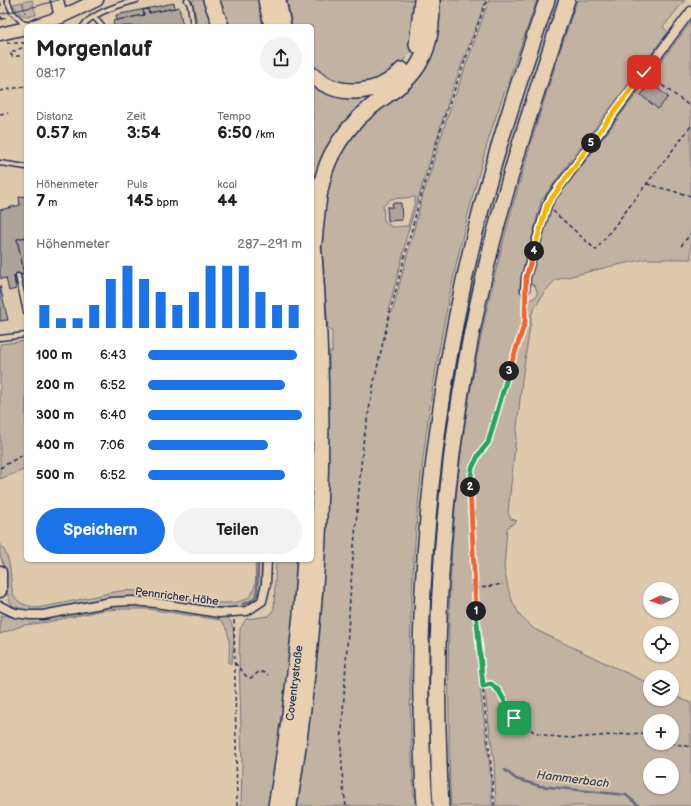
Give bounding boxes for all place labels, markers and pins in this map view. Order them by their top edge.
pin [627,55,661,89]
pin: 5 [581,133,601,153]
pin: 4 [524,241,544,261]
pin: 3 [499,361,519,381]
pin: 2 [460,477,480,497]
pin: 1 [466,601,486,621]
pin [497,701,531,735]

